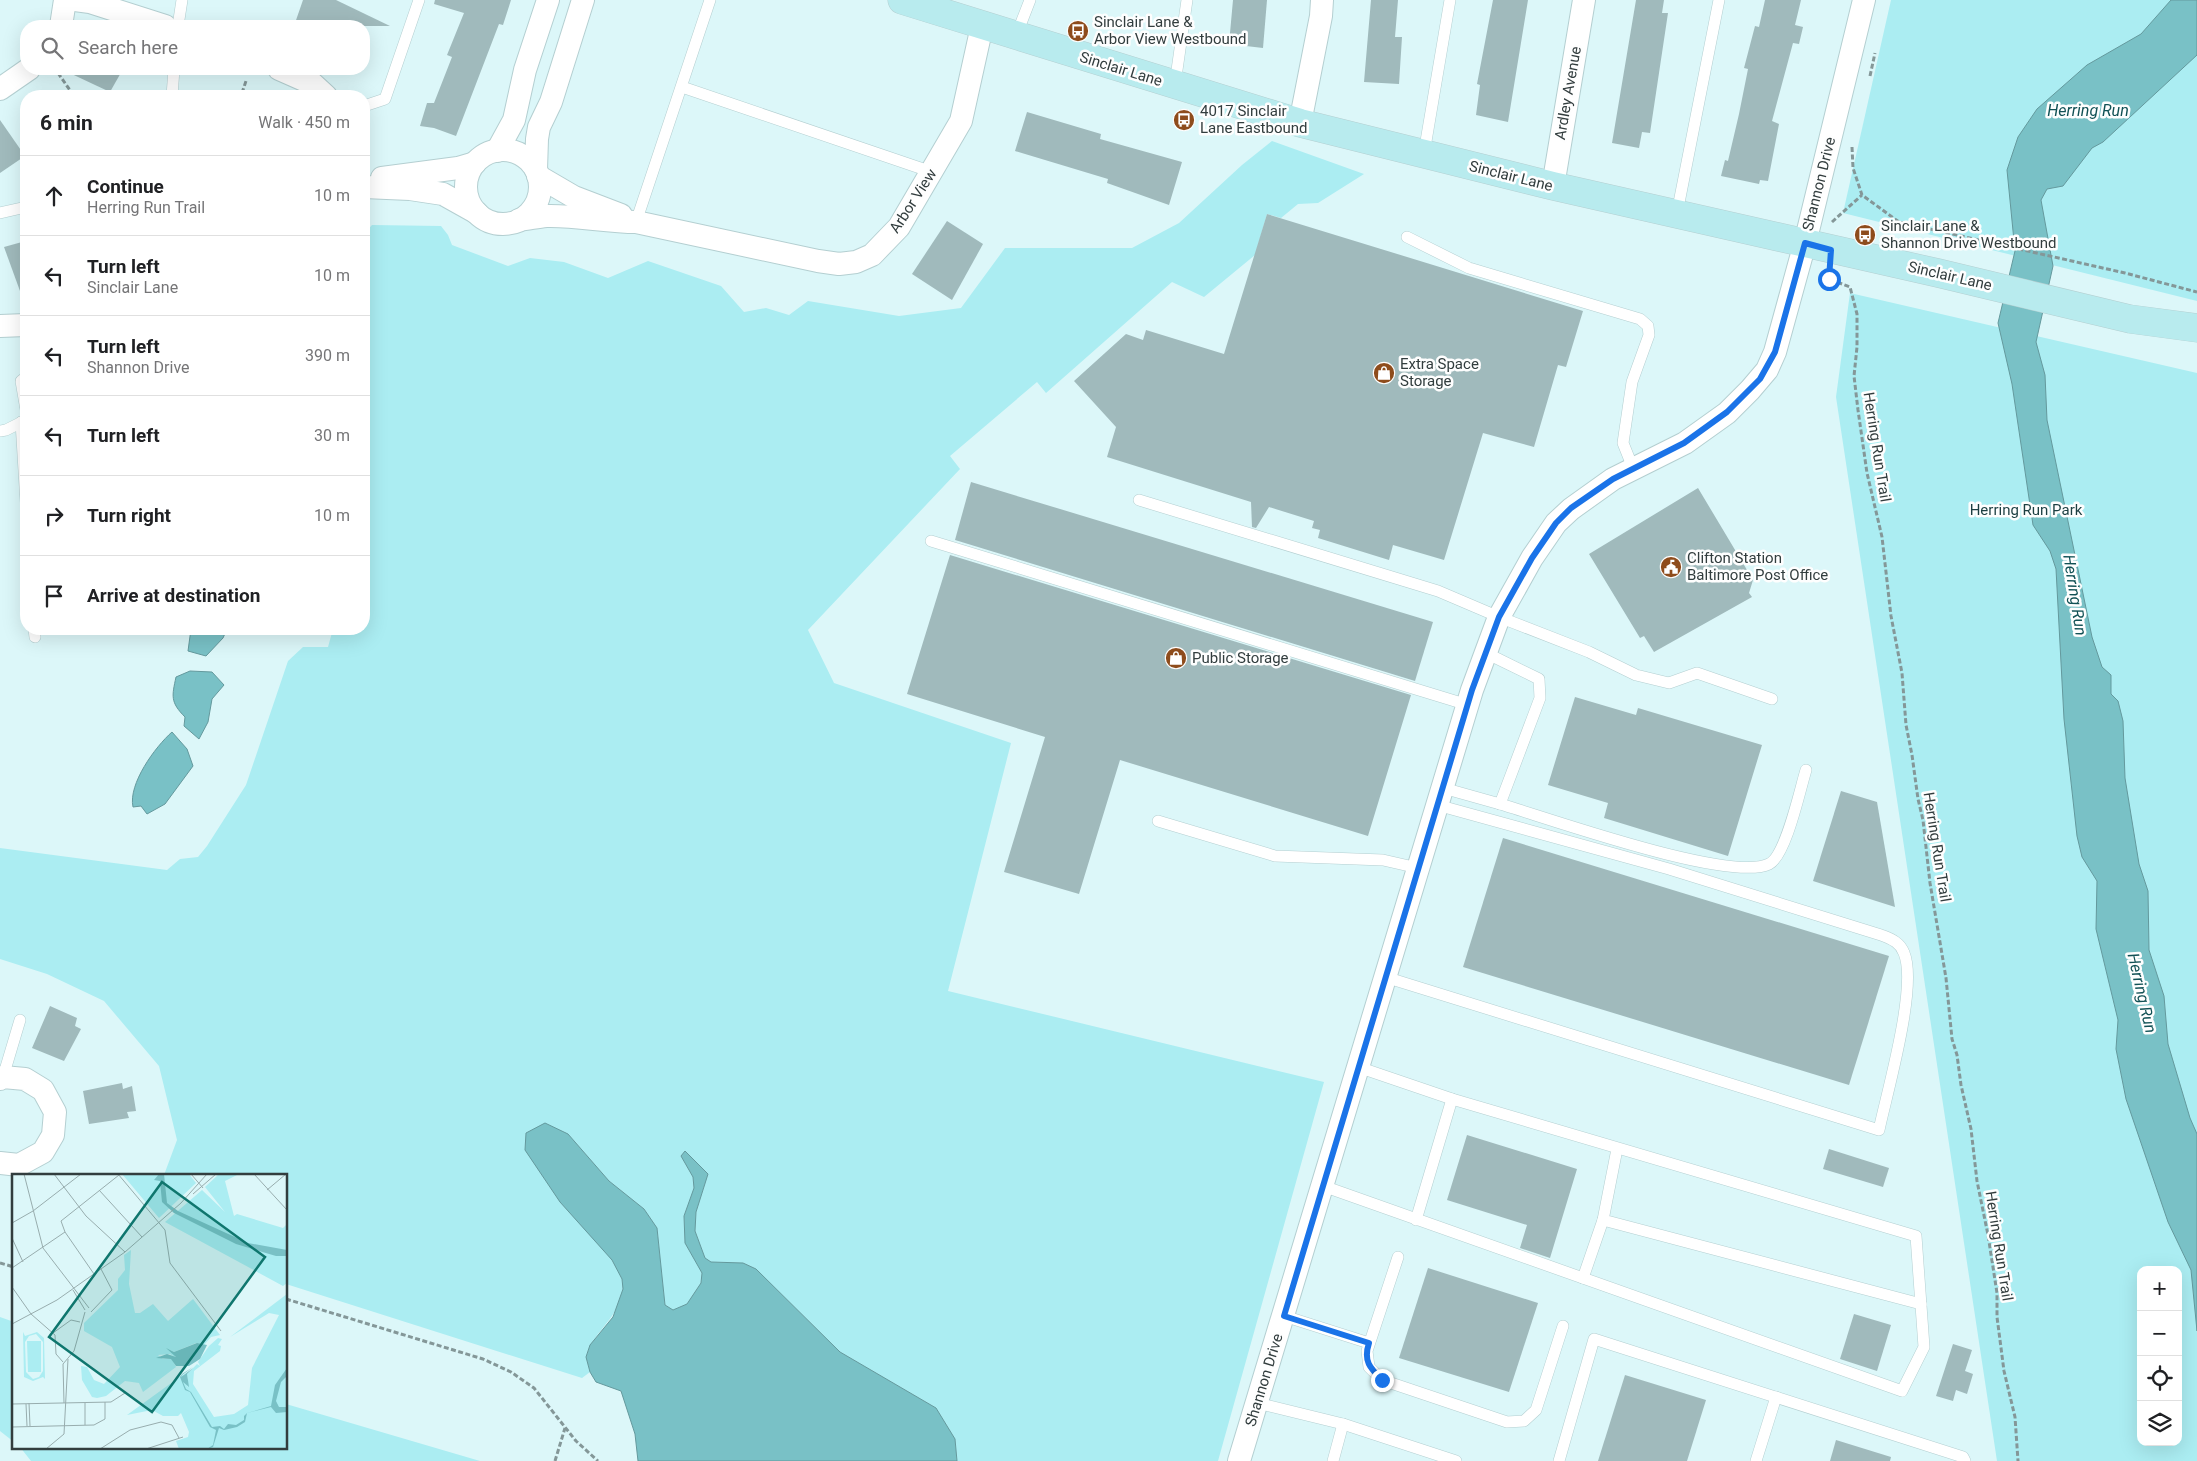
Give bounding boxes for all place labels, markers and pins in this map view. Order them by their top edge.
place label: Sinclair Lane & Arbor View Westbound [1094,13,1246,48]
bus stop icon: Sinclair Lane & Arbor View Westbound [1066,19,1090,43]
place label: 4017 Sinclair Lane Eastbound [1200,102,1308,137]
bus stop icon: 4017 Sinclair Lane Eastbound [1172,108,1196,132]
place label: Sinclair Lane & Shannon Drive Westbound [1881,217,2057,252]
bus stop icon: Sinclair Lane & Shannon Drive Westbound [1853,223,1877,247]
place label: Extra Space Storage [1400,355,1479,390]
shop icon: Extra Space Storage [1372,361,1396,385]
place label: Clifton Station Baltimore Post Office [1687,549,1828,584]
public building icon: Clifton Station Baltimore Post Office [1659,555,1683,579]
shop icon: Public Storage [1164,646,1188,670]
place label: Public Storage [1192,649,1289,667]

